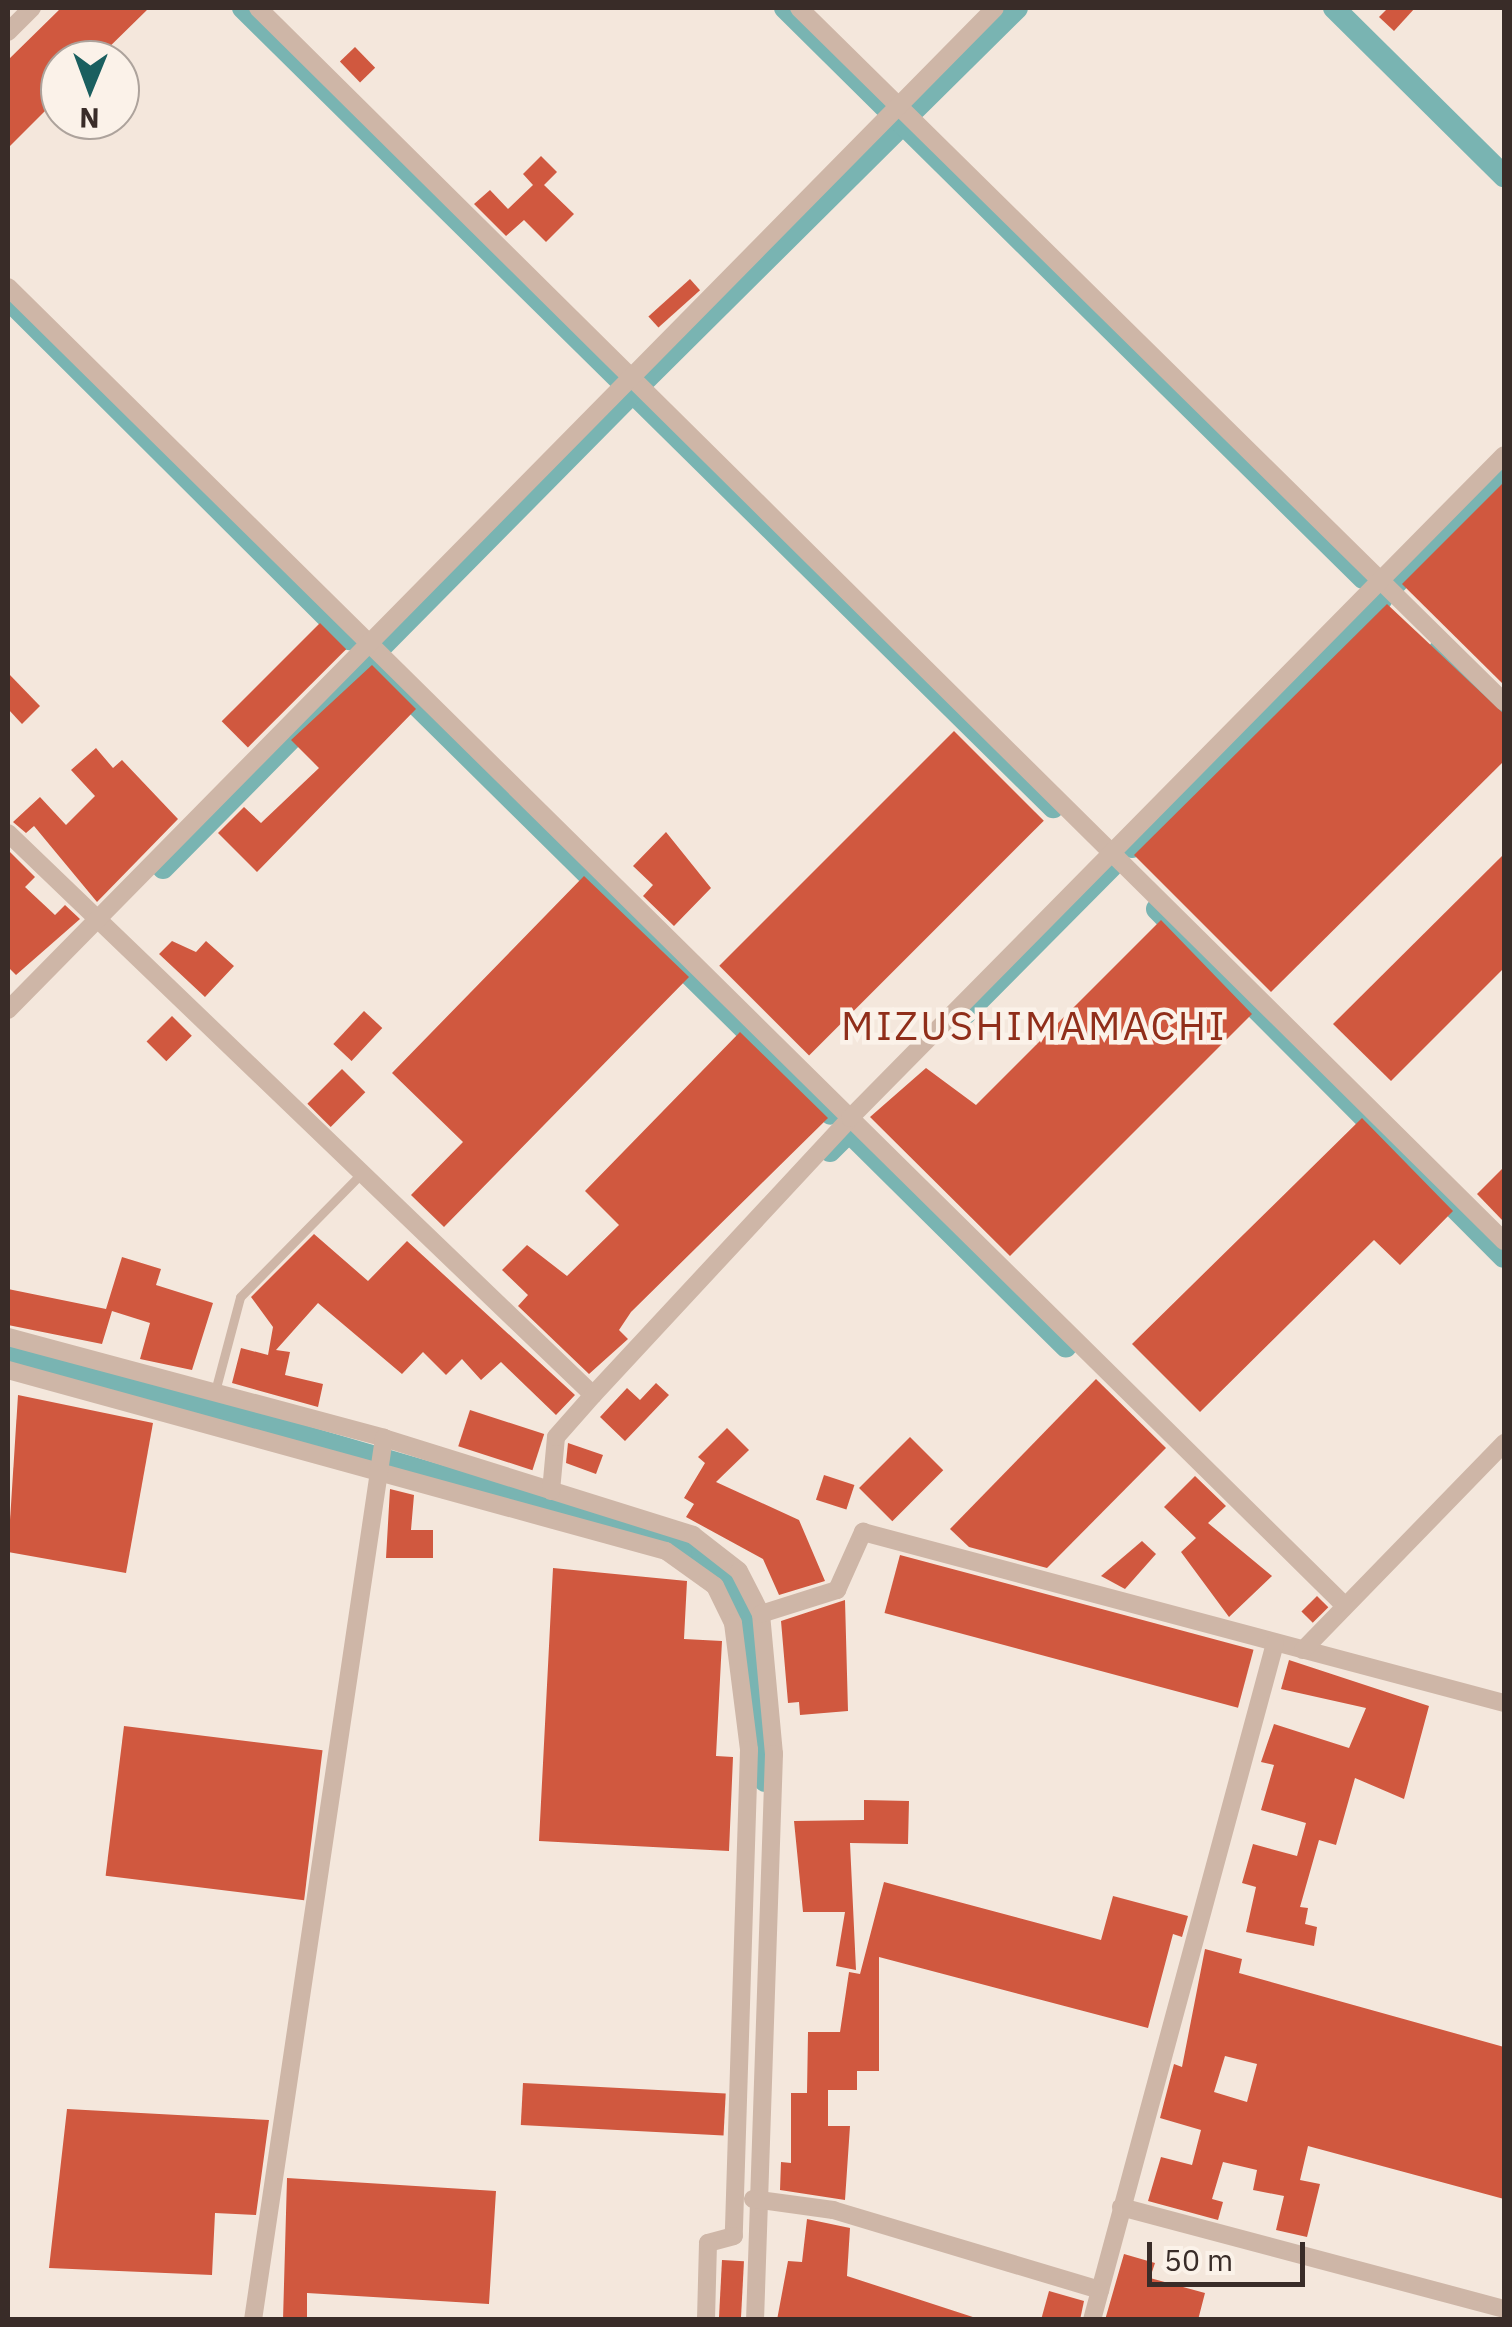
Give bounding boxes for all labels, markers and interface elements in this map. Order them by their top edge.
north arrow [40,40,140,140]
text: N [79,100,100,137]
district label: MIZUSHIMAMACHI [841,1001,1227,1049]
scale bar [1152,2222,1310,2284]
text: 50 m [1164,2240,1233,2279]

